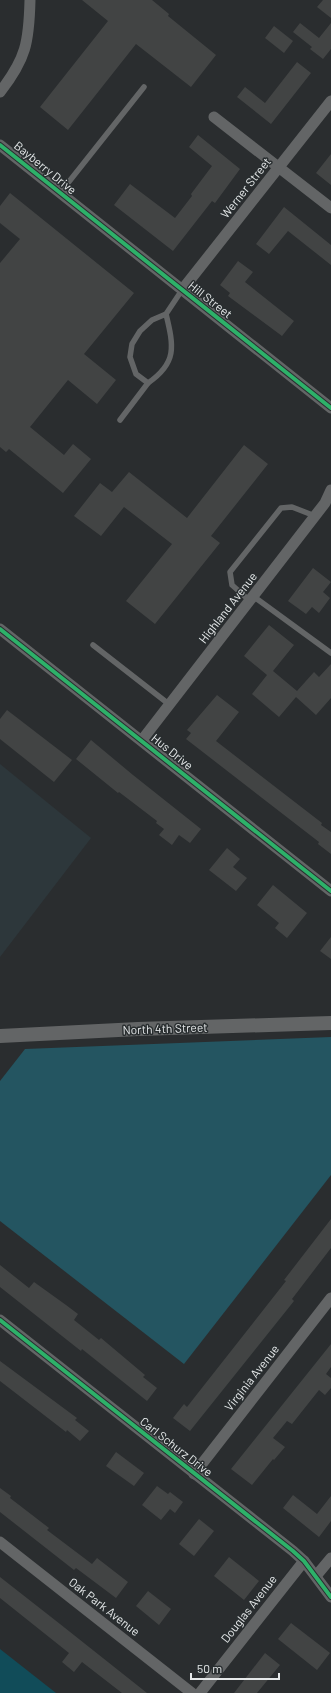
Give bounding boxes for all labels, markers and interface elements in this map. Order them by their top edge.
street label: Bayberry Drive [12,138,79,196]
street label: Werner Street [217,154,273,220]
street label: Hill Street [186,278,235,321]
street label: Highland Avenue [195,569,259,646]
street label: Hus Drive [149,730,196,772]
street label: North 4th Street [122,1020,208,1036]
street label: Virginia Avenue [221,1342,281,1413]
street label: Carl Schurz Drive [138,1414,216,1479]
street label: Douglas Avenue [217,1572,279,1645]
street label: Oak Park Avenue [66,1574,143,1638]
scale bar [191,1655,279,1681]
text: 50 m [197,1661,222,1675]

